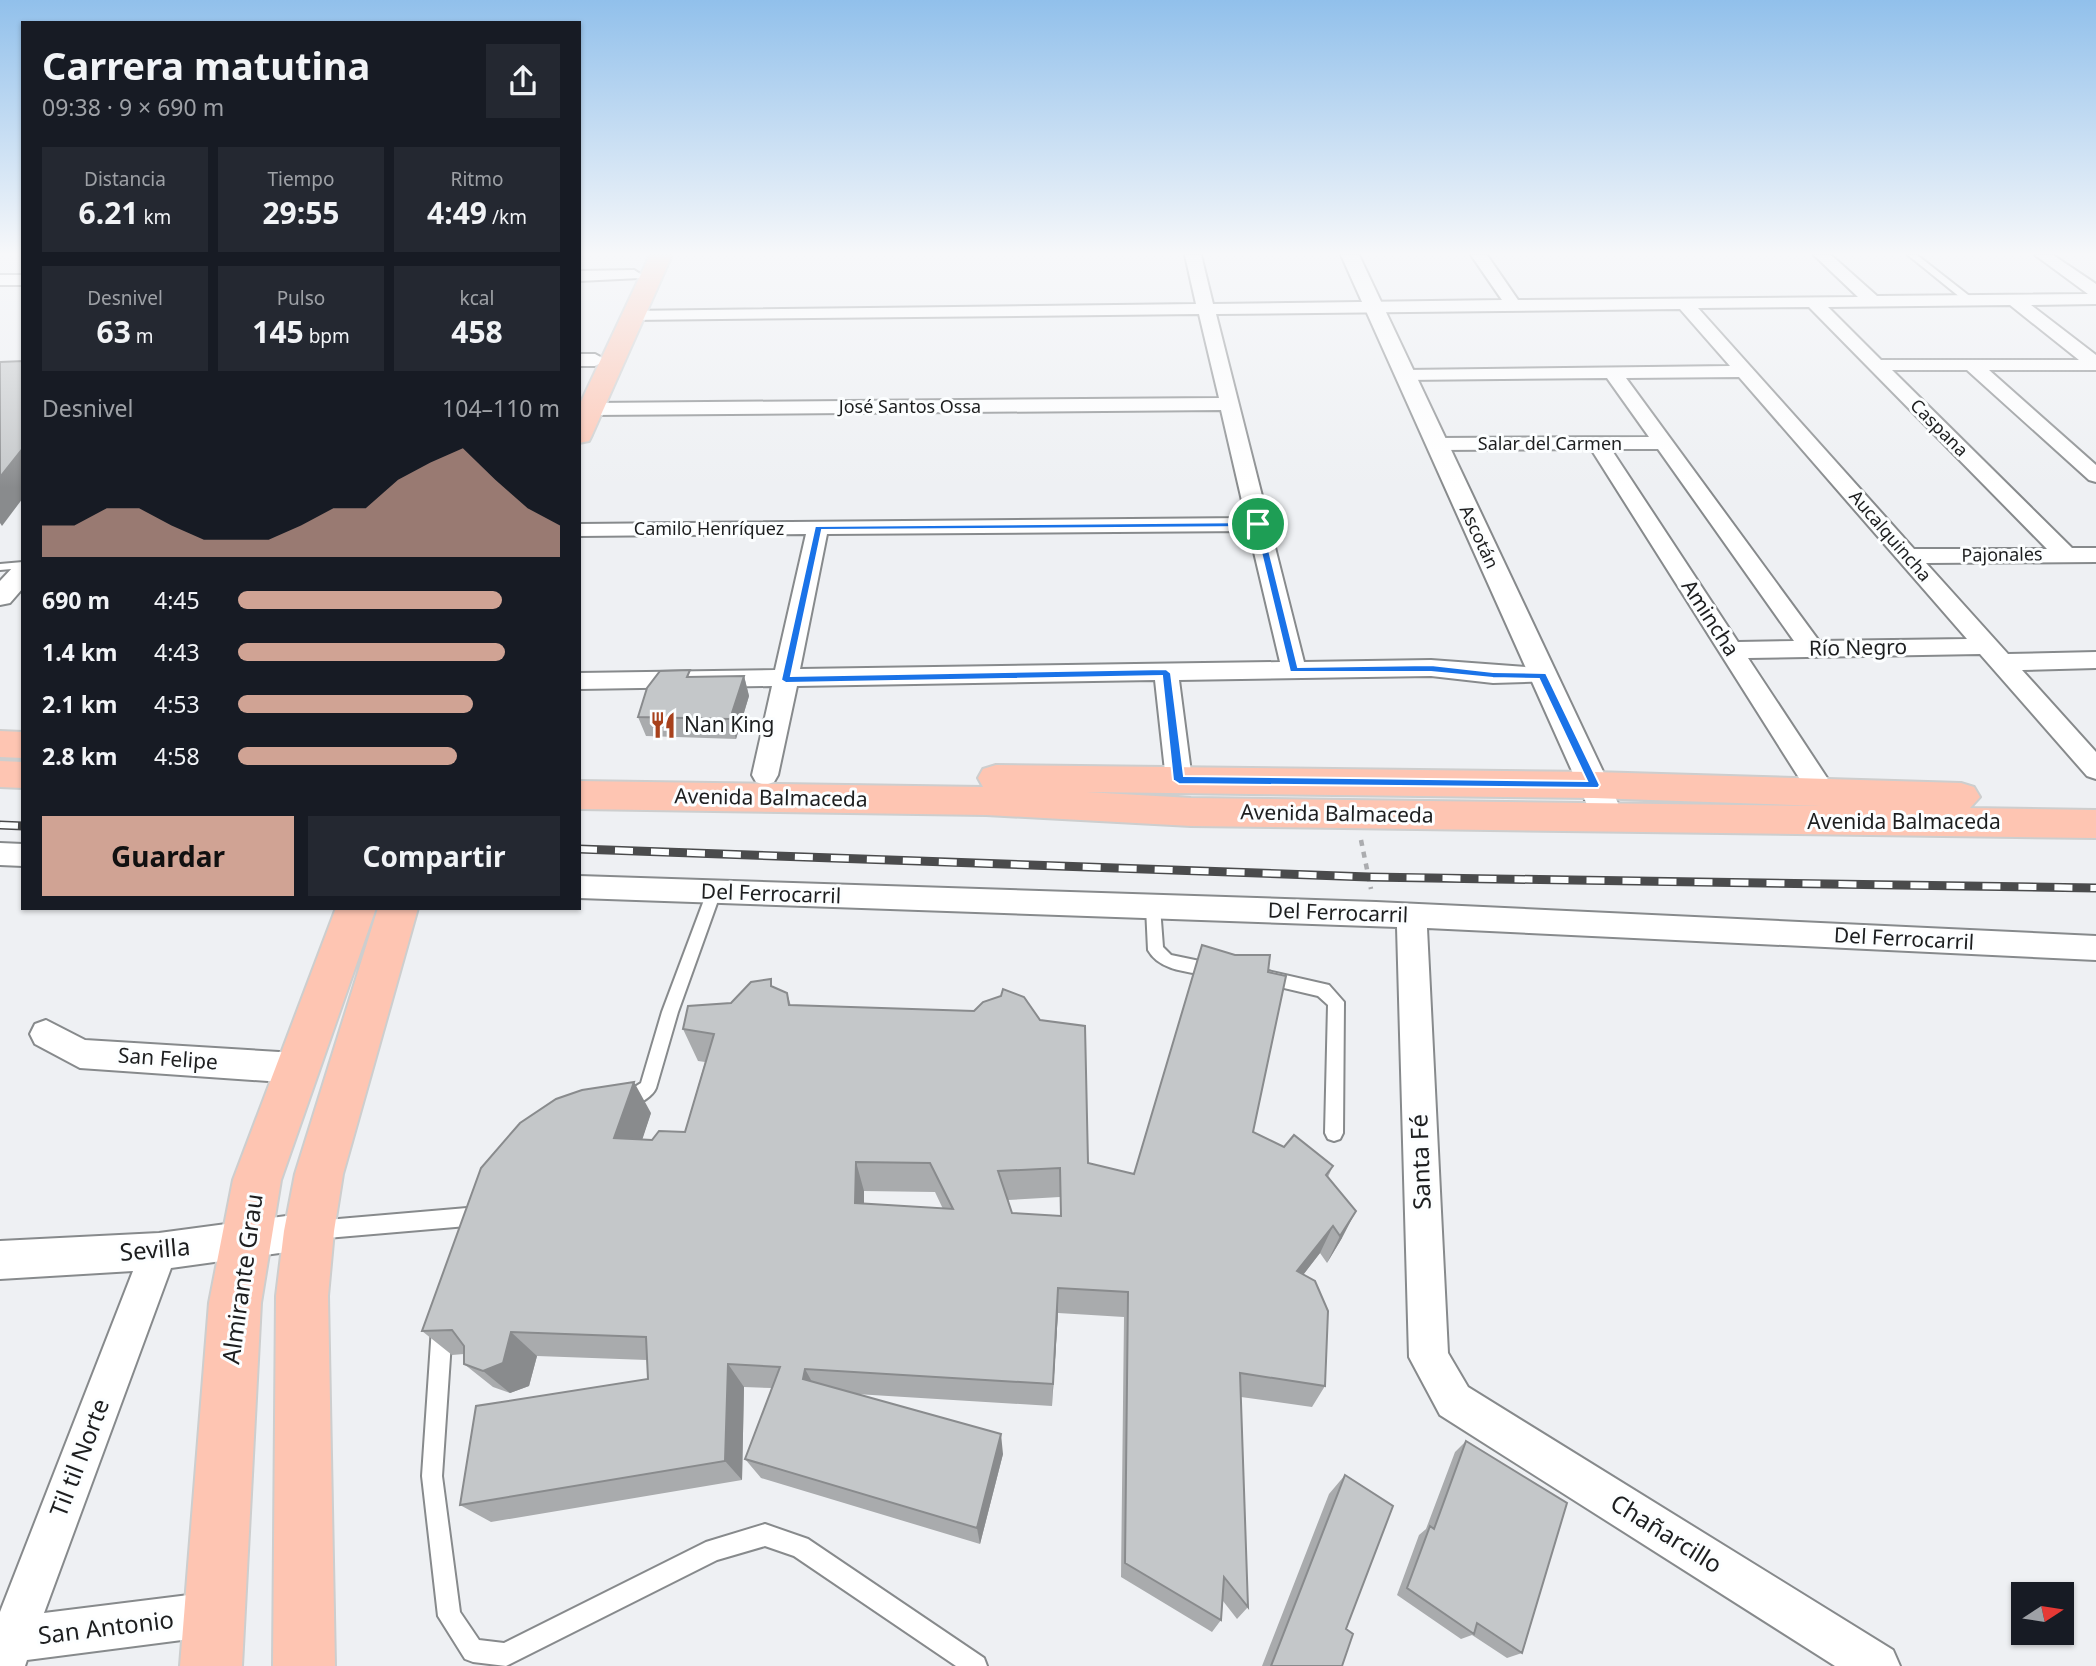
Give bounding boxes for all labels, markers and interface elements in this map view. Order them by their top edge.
text: Carrera matutina [42,39,370,91]
button: share [486,44,560,118]
text: 09:38 · 9 × 690 m [42,91,224,123]
text: Distancia [84,166,166,192]
text: Tiempo [267,166,335,192]
text: Ritmo [451,166,503,192]
text: 6.21 [79,192,139,233]
text: 29:55 [262,192,340,233]
text: 4:49 [427,192,487,233]
text: km [139,204,171,230]
text: /km [487,204,527,230]
text: Desnivel [87,285,163,311]
text: Pulso [277,285,325,311]
text: kcal [460,285,494,311]
text: 63 [96,311,131,352]
text: 145 [252,311,304,352]
text: 458 [451,311,503,352]
text: m [131,323,154,349]
text: bpm [304,323,350,349]
text: Desnivel [42,392,134,424]
text: 104–110 m [442,392,560,424]
street label: Caspana [1906,393,1974,461]
street label: José Santos Ossa [837,394,981,418]
street label: Salar del Carmen [1478,431,1622,455]
street label: Aucalquincha [1844,485,1937,586]
pin [1228,494,1288,554]
street label: Ascotán [1455,501,1505,572]
icon: arrive [1239,505,1277,543]
street label: Camilo Henríquez [634,516,784,540]
street label: Pajonales [1961,541,2043,567]
street label: Amincha [1676,574,1746,661]
text: 690 m [42,584,110,616]
text: 4:45 [154,584,200,616]
street label: Río Negro [1809,632,1907,662]
text: 1.4 km [42,636,117,668]
text: 4:43 [154,636,200,668]
text: 2.1 km [42,688,117,720]
text: 4:53 [154,688,200,720]
restaurant icon: Nan King [648,710,678,740]
place label: Nan King [684,710,775,738]
text: 2.8 km [42,740,117,772]
text: 4:58 [154,740,200,772]
street label: Avenida Balmaceda [674,781,868,813]
street label: Avenida Balmaceda [1240,797,1434,829]
street label: Avenida Balmaceda [1807,807,2001,835]
button: Guardar [42,816,294,896]
button: Compartir [308,816,560,896]
street label: Del Ferrocarril [700,877,842,909]
street label: Del Ferrocarril [1267,896,1409,928]
street label: Del Ferrocarril [1833,920,1975,956]
street label: San Felipe [117,1041,219,1075]
street label: Santa Fé [1401,1114,1438,1211]
street label: Almirante Grau [213,1192,270,1366]
street label: Sevilla [118,1229,191,1268]
street label: Til til Norte [41,1394,116,1521]
street label: Chañarcillo [1605,1485,1729,1580]
north arrow [2011,1582,2074,1645]
map controls [2011,1582,2074,1645]
street label: San Antonio [36,1602,176,1651]

